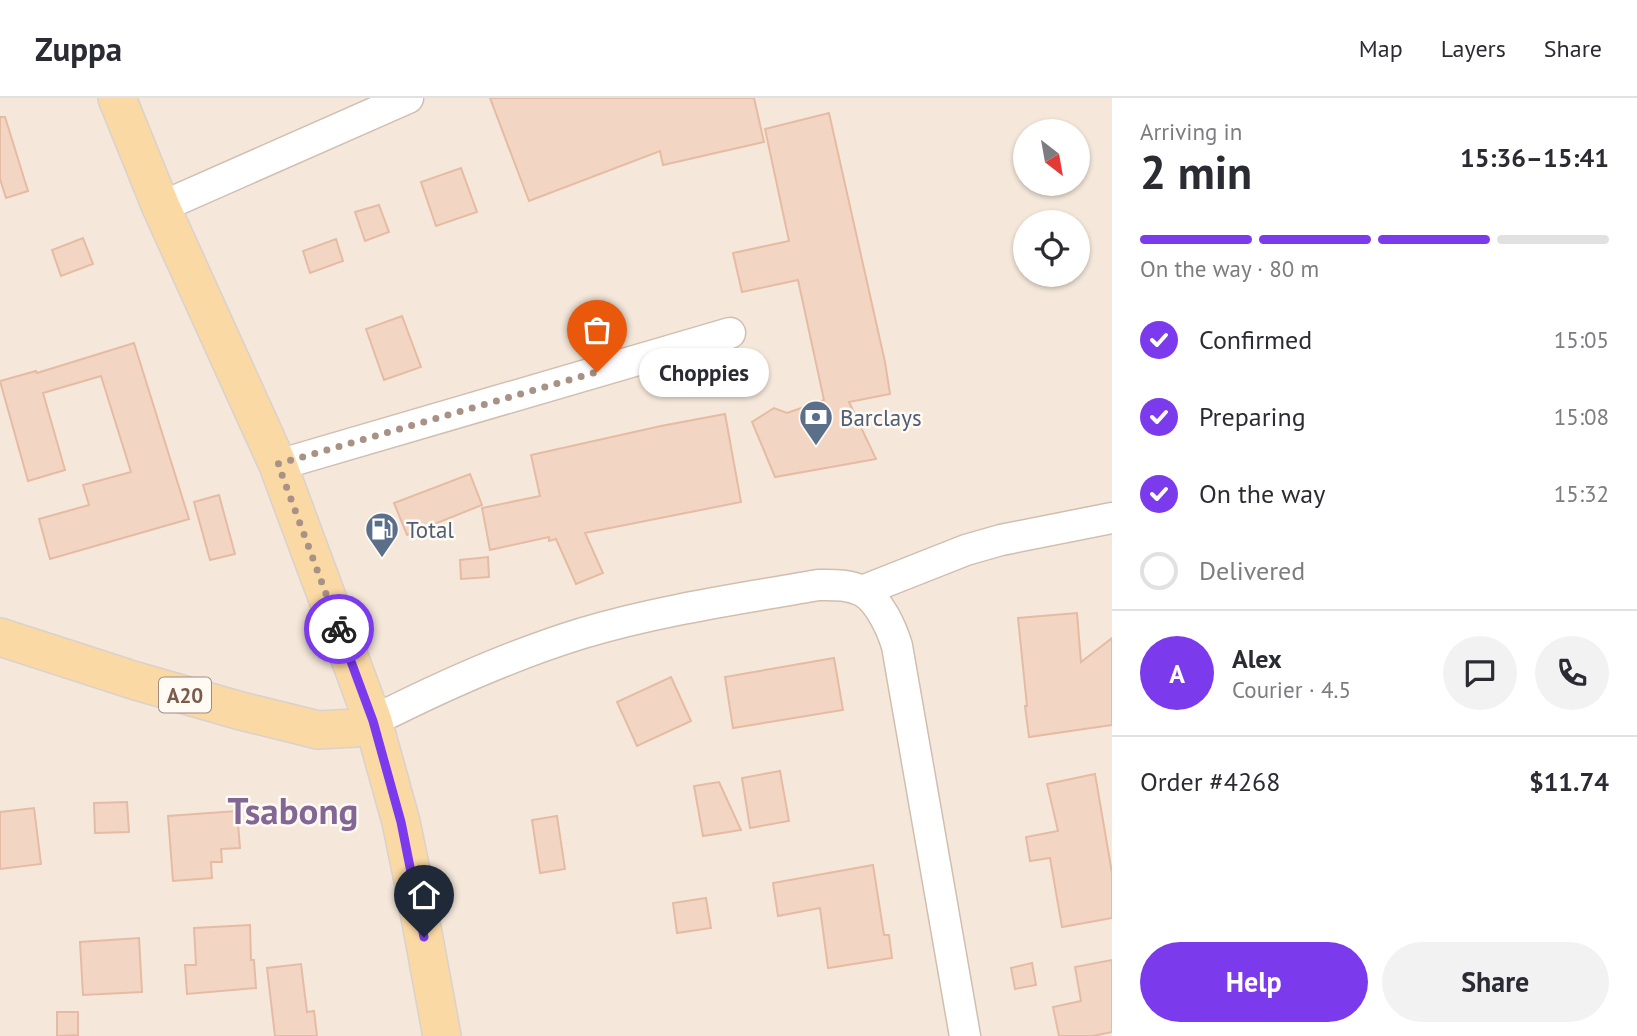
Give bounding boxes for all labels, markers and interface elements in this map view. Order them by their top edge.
text: Zuppa [35,27,122,70]
text: Map [1359,33,1403,64]
text: Layers [1441,33,1506,64]
text: Share [1544,33,1602,64]
text: Arriving in [1140,117,1242,146]
north arrow [1013,119,1090,196]
map controls [1013,119,1090,287]
text: 15:36–15:41 [1460,141,1609,174]
text: 2 min [1140,142,1252,202]
button: locate [1013,210,1090,287]
text: On the way · 80 m [1140,254,1319,283]
pin [567,300,627,372]
icon: bag [578,311,616,349]
icon: check [1140,321,1178,359]
text: Confirmed [1199,323,1312,356]
text: 15:05 [1554,325,1609,354]
callout: Choppies [639,348,768,396]
text: Choppies [659,358,749,387]
bank icon: Barclays [797,398,835,447]
icon: check [1140,398,1178,436]
text: Preparing [1199,400,1306,433]
text: 15:08 [1554,402,1609,431]
place label: Barclays [840,403,922,432]
icon: check [1140,475,1178,513]
text: On the way [1199,477,1325,510]
text: 15:32 [1554,479,1609,508]
fuel station icon: Total [363,510,401,559]
place label: Total [406,515,454,544]
text: Delivered [1199,554,1305,587]
courier [304,594,374,664]
icon: bike [320,610,358,648]
button: chat [1443,636,1517,710]
button: phone [1535,636,1609,710]
text: Alex [1232,642,1282,675]
text: A [1169,657,1185,690]
text: Courier · 4.5 [1232,675,1351,704]
road number: A20 [159,678,211,712]
text: Order #4268 [1140,765,1280,798]
text: $11.74 [1529,765,1609,798]
district label: Tsabong [228,786,358,834]
pin [394,865,454,937]
icon: home [405,876,443,914]
button: Help [1140,942,1368,1022]
button: Share [1382,942,1609,1022]

